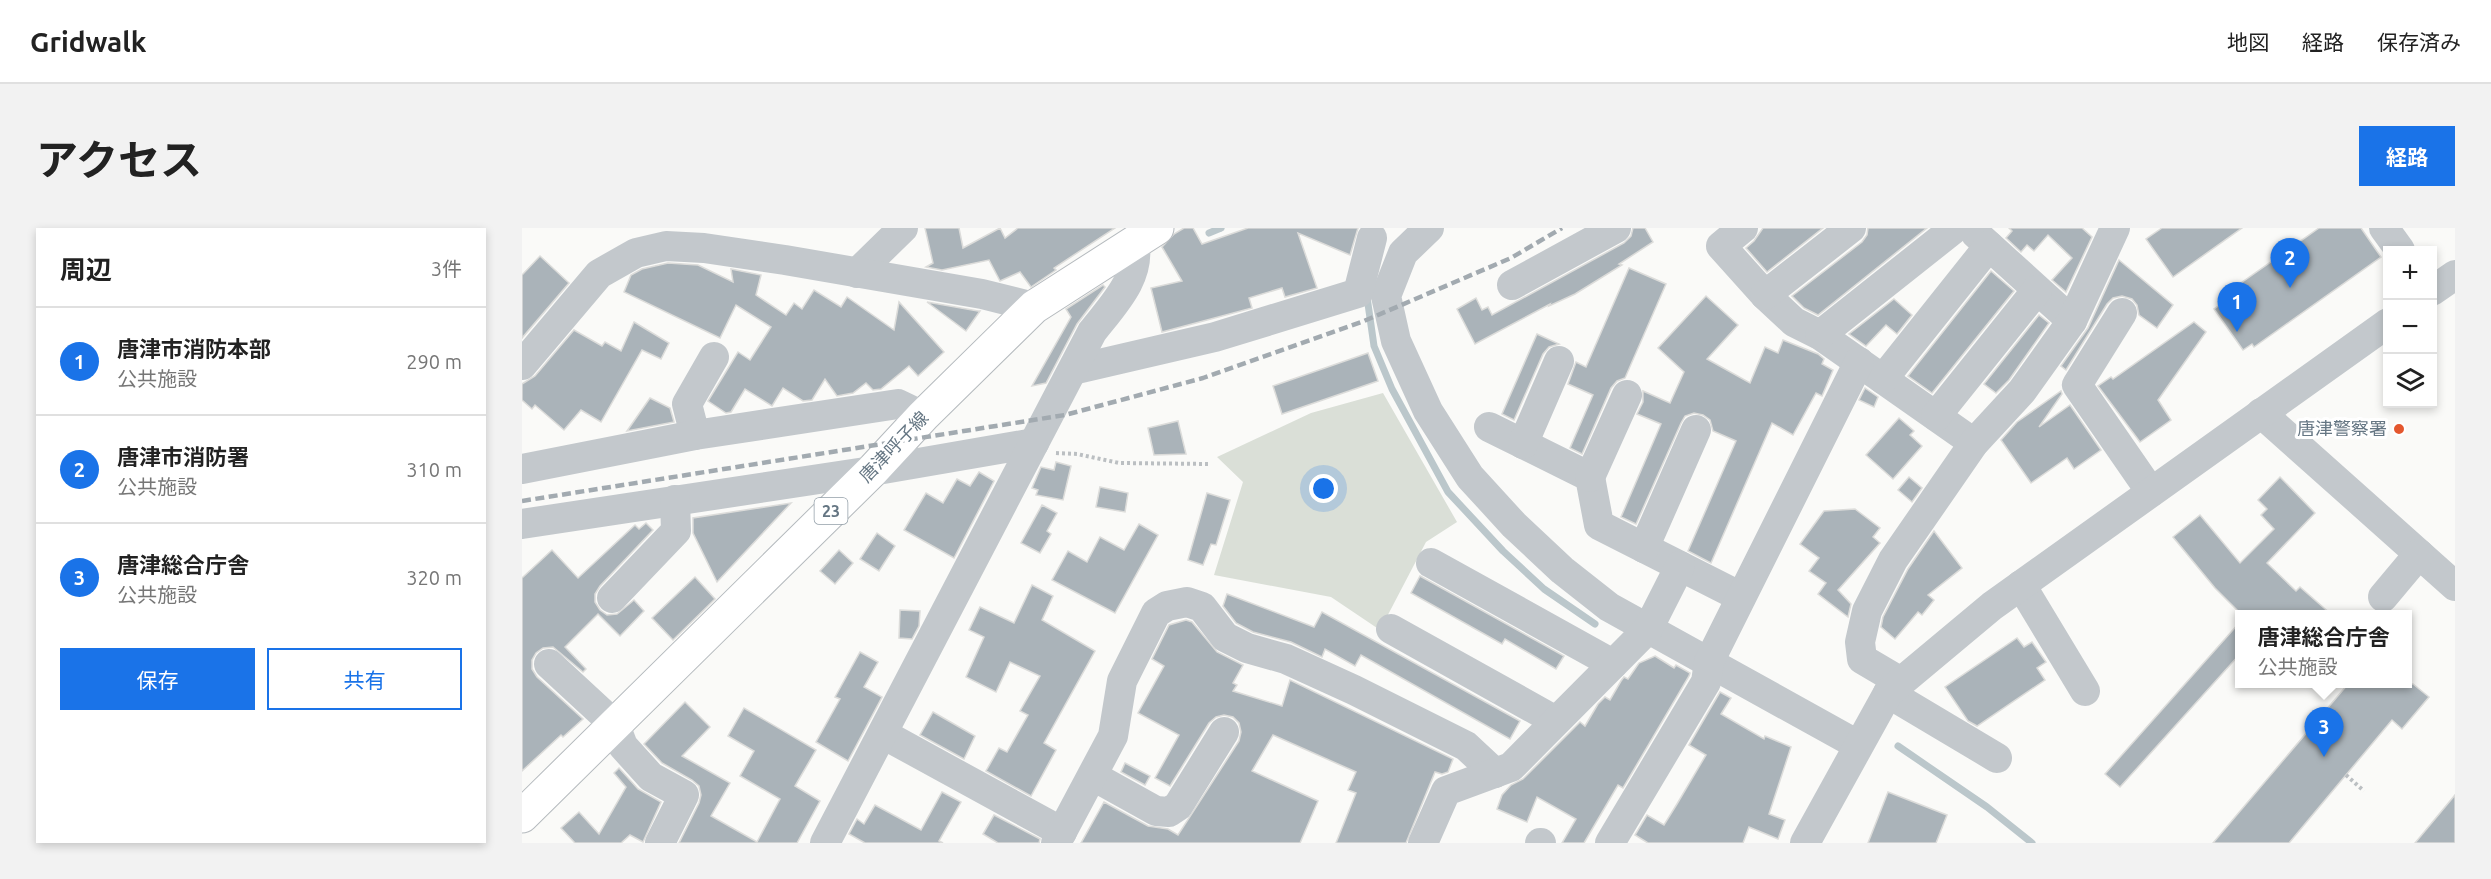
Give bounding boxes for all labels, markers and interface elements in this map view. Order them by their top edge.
text: Gridwalk [30,26,147,57]
text: 地図 [2227,30,2269,54]
text: 経路 [2302,30,2344,54]
text: 保存済み [2377,30,2461,54]
button: 経路 [2359,126,2455,186]
text: アクセス [36,136,202,183]
pin: 2 [2270,238,2310,288]
map controls [2383,246,2437,408]
button: + [2383,246,2437,300]
text: 周辺 [60,255,112,284]
text: 3件 [431,257,462,280]
pin: 1 [2218,282,2256,332]
button: − [2383,300,2437,354]
text: 唐津市消防本部 [117,336,271,361]
text: 1 [74,350,85,373]
text: 290 m [406,350,462,373]
button: layers [2383,354,2437,408]
text: 公共施設 [117,367,197,390]
street label: 唐津呼子線 [855,407,932,486]
place label: 唐津警察署 [2297,418,2387,438]
marker: 唐津警察署 [2392,422,2406,436]
text: 唐津市消防署 [117,444,249,469]
text: 2 [74,458,85,481]
text: 310 m [406,458,462,481]
your location [1309,474,1338,503]
text: 公共施設 [117,475,197,498]
road number: 23 [814,498,848,524]
text: 唐津総合庁舎 [117,552,249,577]
text: 3 [74,566,85,589]
text: 320 m [406,566,462,589]
text: 公共施設 [117,583,197,606]
popup [2235,610,2412,688]
text: 唐津総合庁舎 [2257,624,2390,649]
button: 保存 [60,648,255,710]
button: 共有 [267,648,462,710]
text: 公共施設 [2257,655,2337,678]
pin: 3 [2304,708,2344,757]

